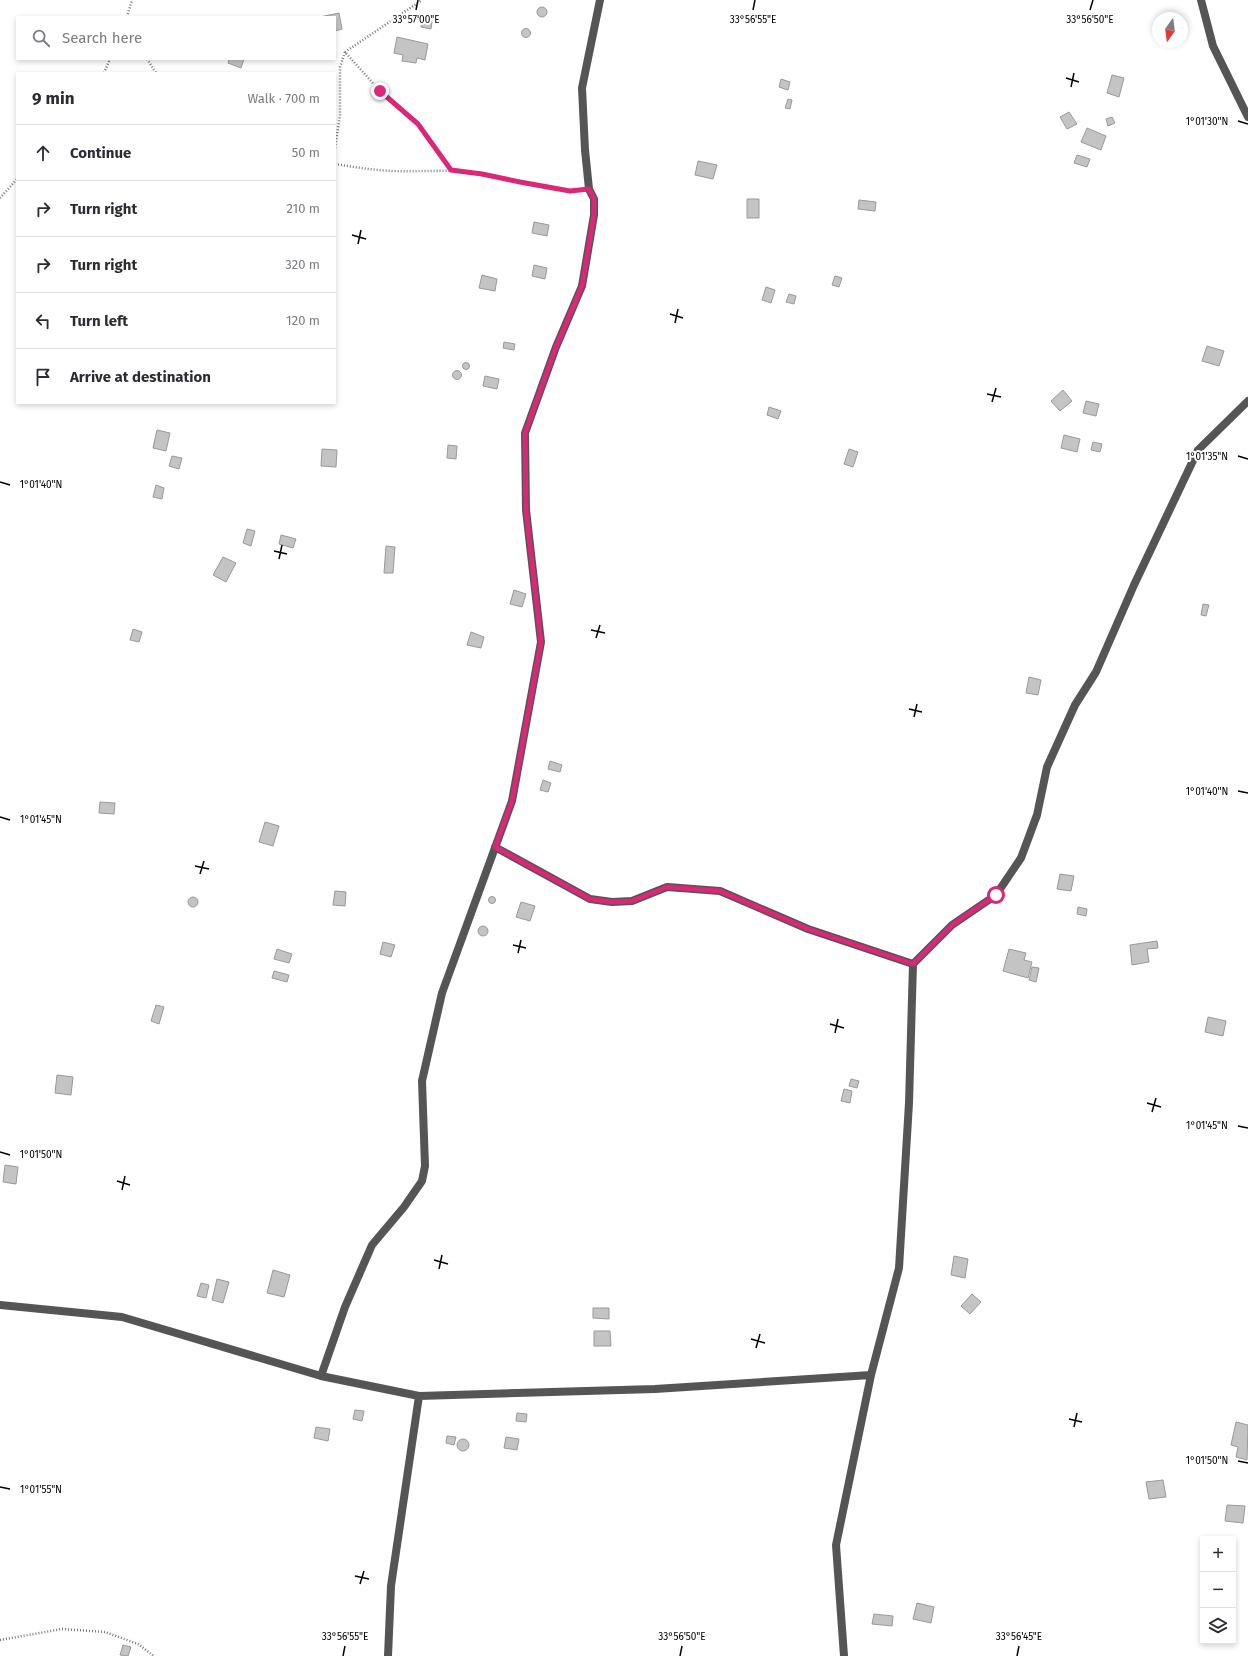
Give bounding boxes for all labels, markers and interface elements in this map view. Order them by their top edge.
north arrow [1152,12,1188,48]
text: 33°57'00"E [393,14,440,26]
text: 33°56'55"E [730,14,776,26]
text: 33°56'50"E [1066,14,1114,26]
search box [16,16,336,60]
icon: search [30,27,52,49]
text: Search here [62,29,142,47]
route end [371,82,389,100]
text: 9 min [32,88,75,109]
text: Walk · 700 m [248,91,320,106]
text: 1°01'30"N [1186,116,1228,128]
icon: ahead [32,142,54,164]
text: Continue [70,144,131,162]
text: 50 m [292,145,320,160]
icon: right [32,198,54,220]
text: Turn right [70,200,137,218]
text: 210 m [286,201,320,216]
icon: right [32,254,54,276]
text: Turn right [70,256,137,274]
text: 320 m [285,257,320,272]
icon: left [32,310,54,332]
text: Turn left [70,312,128,330]
text: 120 m [286,313,320,328]
icon: arrive [32,366,54,388]
text: Arrive at destination [70,368,211,386]
text: 1°01'35"N [1186,451,1228,463]
text: 1°01'40"N [20,479,62,491]
text: 1°01'40"N [1186,786,1228,798]
text: 1°01'45"N [20,814,62,826]
route start [987,886,1005,904]
text: 1°01'45"N [1186,1120,1228,1132]
text: 1°01'50"N [20,1149,62,1161]
text: 1°01'50"N [1186,1455,1228,1467]
text: 1°01'55"N [20,1484,62,1496]
map controls [1200,1536,1236,1644]
button: + [1200,1536,1236,1572]
button: − [1200,1572,1236,1608]
button: layers [1200,1608,1236,1644]
text: 33°56'55"E [322,1631,368,1643]
text: 33°56'50"E [658,1631,706,1643]
text: 33°56'45"E [996,1631,1042,1643]

